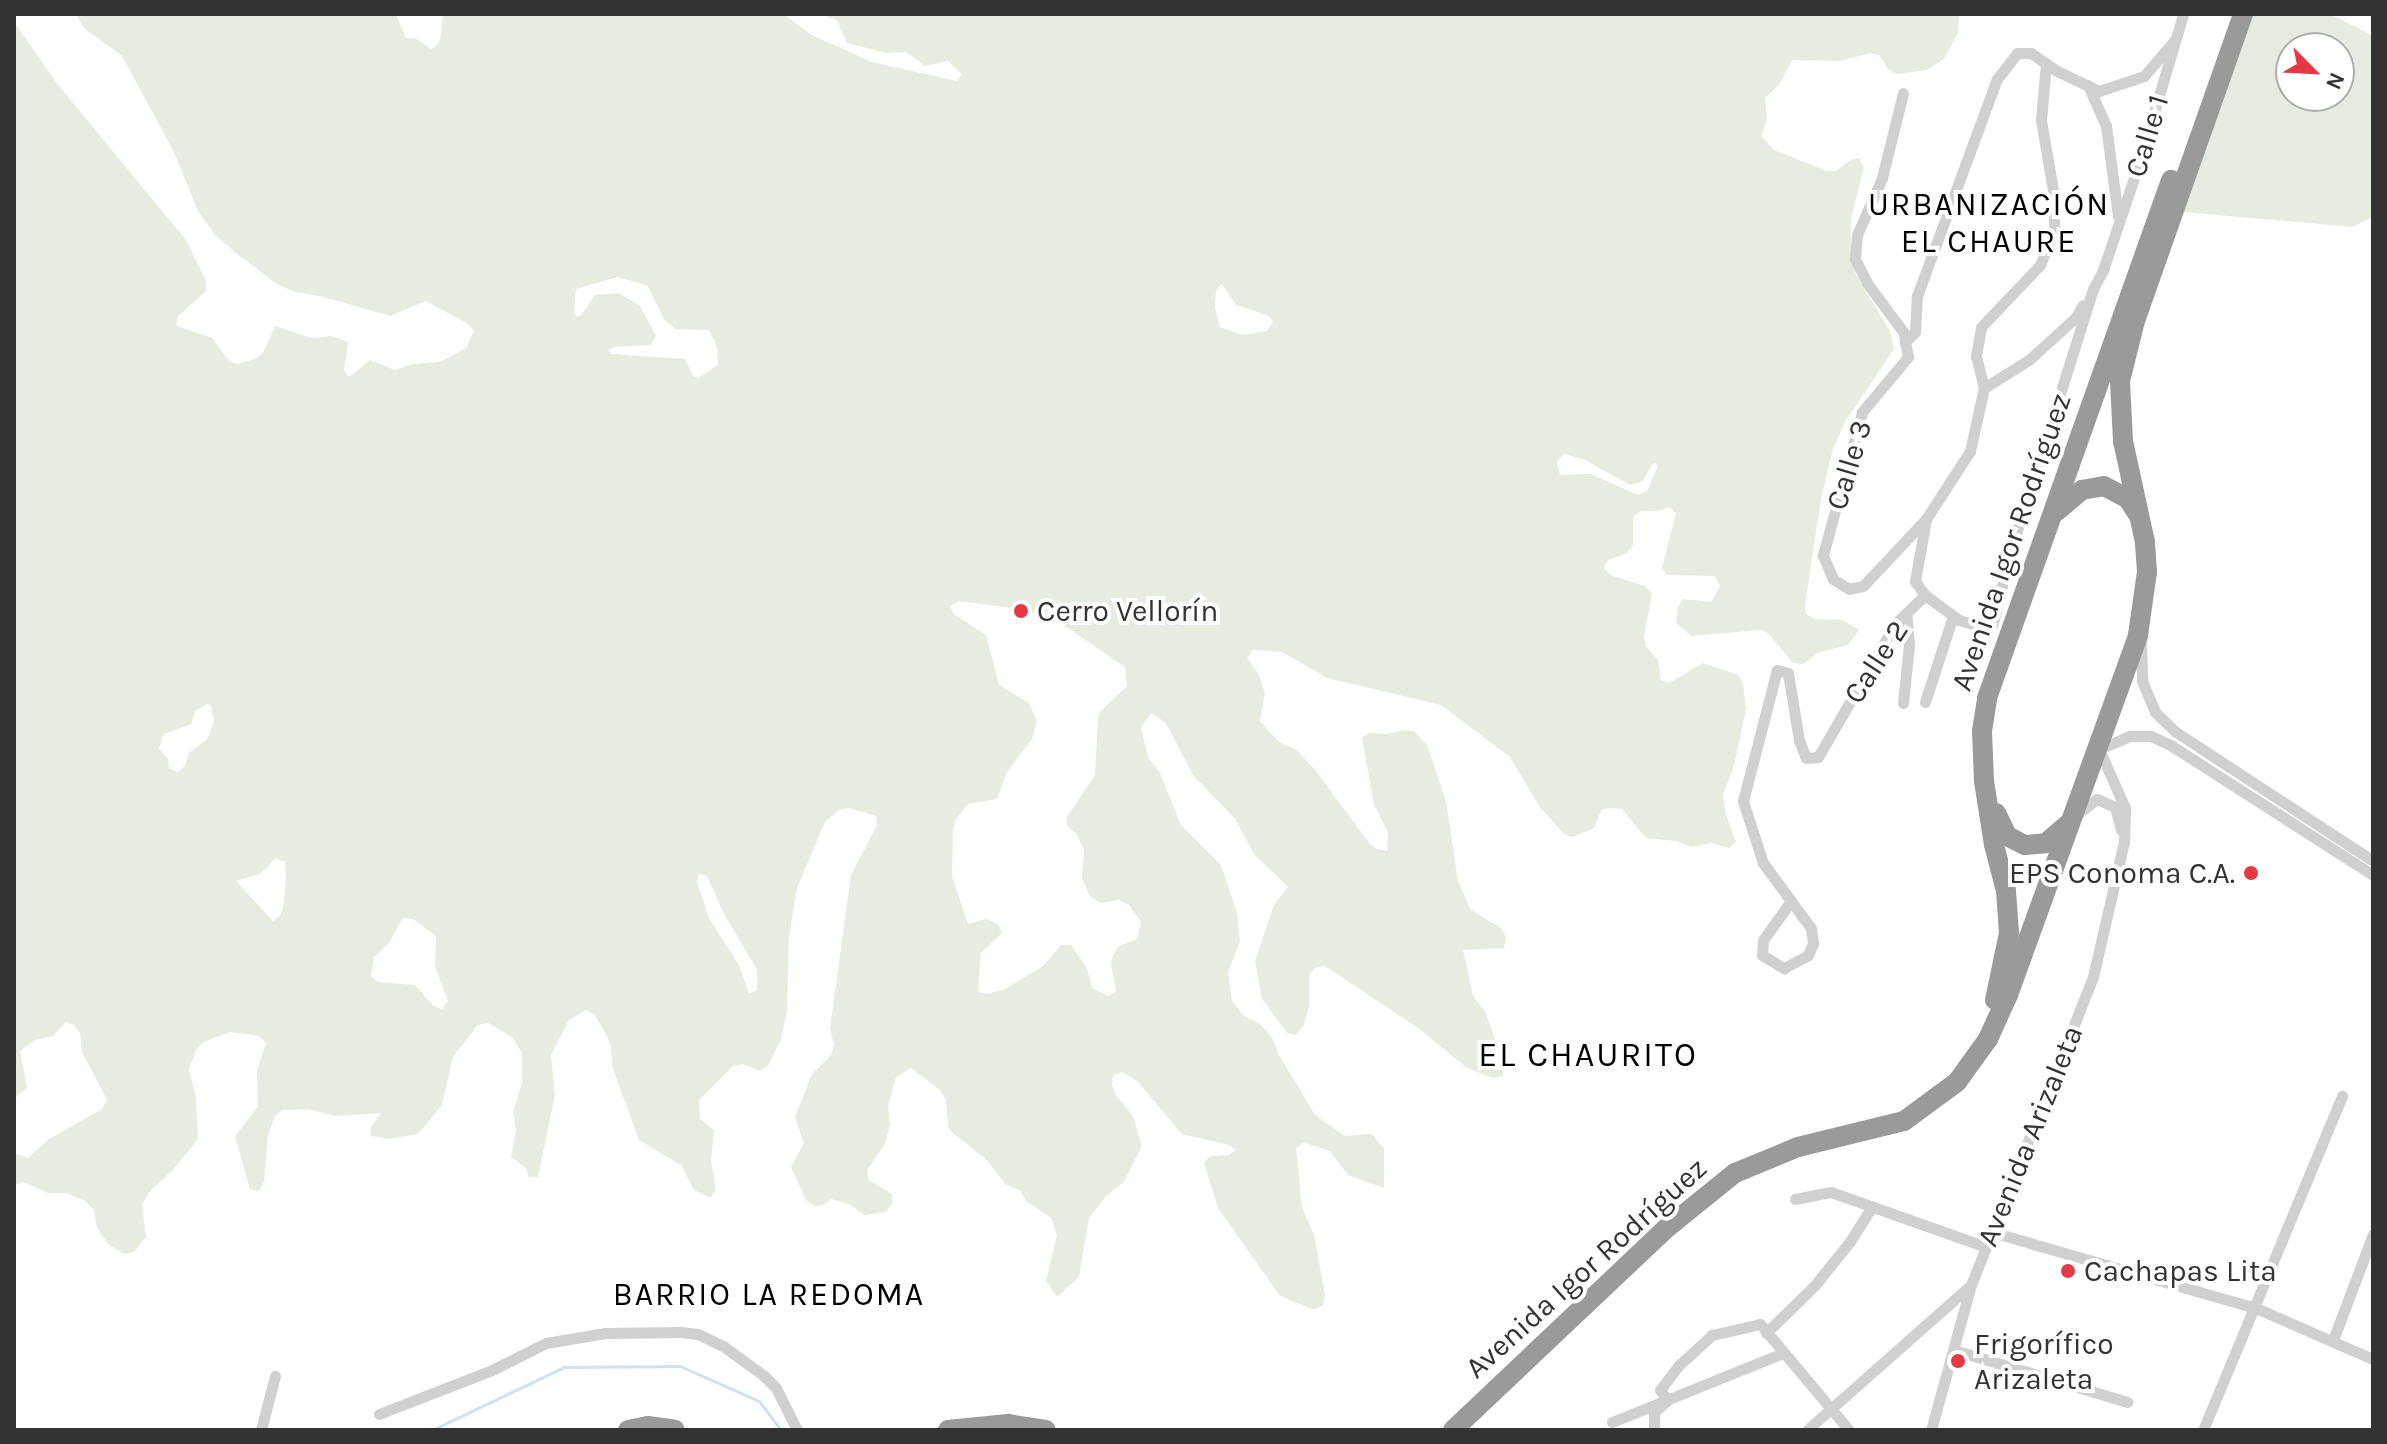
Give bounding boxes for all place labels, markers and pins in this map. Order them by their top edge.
place label: Cerro Vellorín [1037,593,1218,629]
marker: Cerro Vellorín [1012,602,1030,620]
place label: EPS Conoma C.A. [2009,855,2235,891]
marker: EPS Conoma C.A. [2242,864,2260,882]
place label: Cachapas Lita [2084,1253,2277,1289]
marker: Cachapas Lita [2059,1262,2077,1280]
place label: Frigorífico Arizaleta [1974,1326,2114,1396]
marker: Frigorífico Arizaleta [1949,1352,1967,1370]

